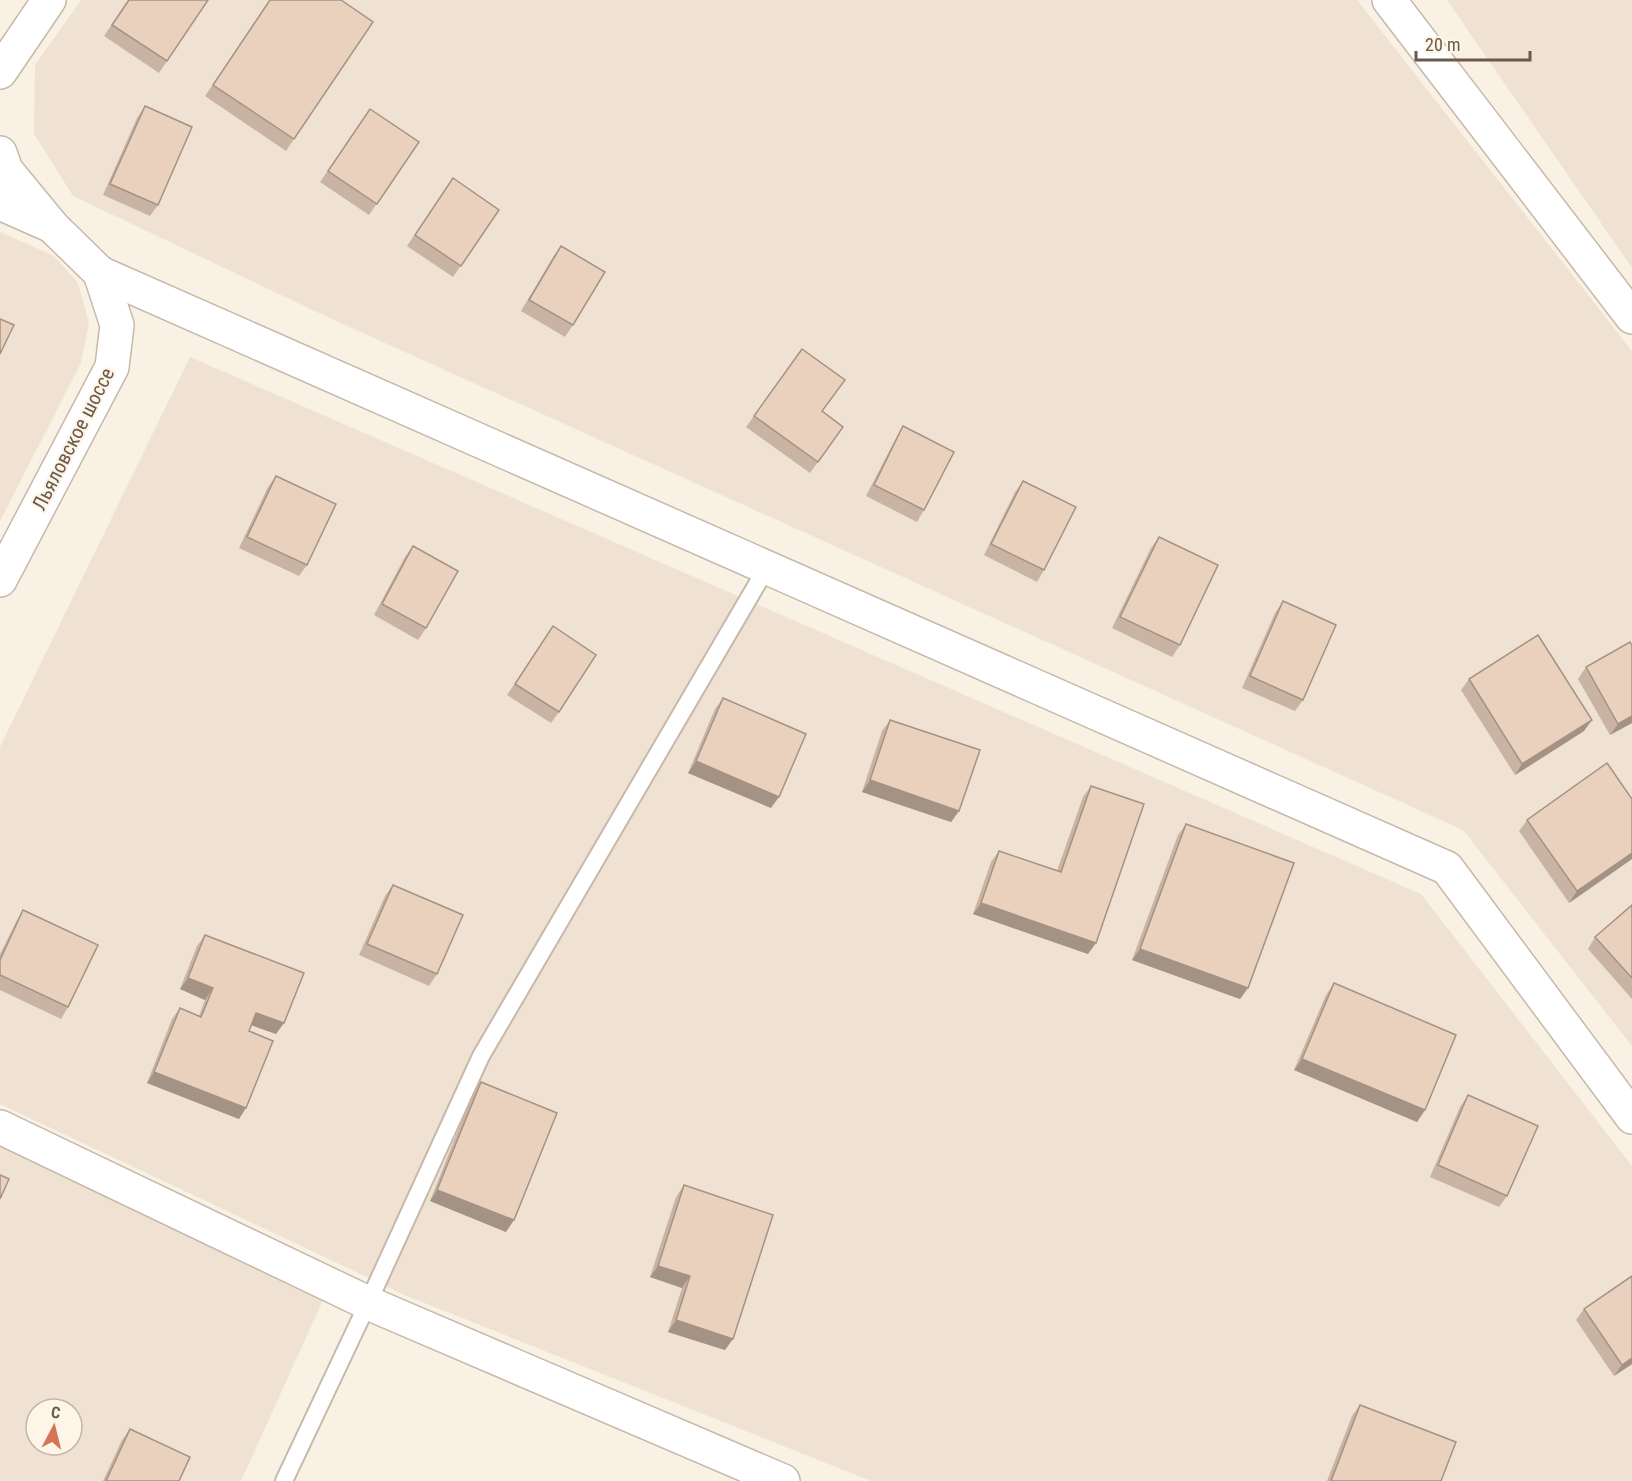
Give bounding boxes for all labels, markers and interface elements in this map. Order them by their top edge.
scale bar [1416,24,1530,62]
text: 20 m [1425,34,1460,55]
street label: Льяловское шоссе [27,364,119,514]
north arrow [24,1397,84,1457]
text: С [50,1403,61,1423]

